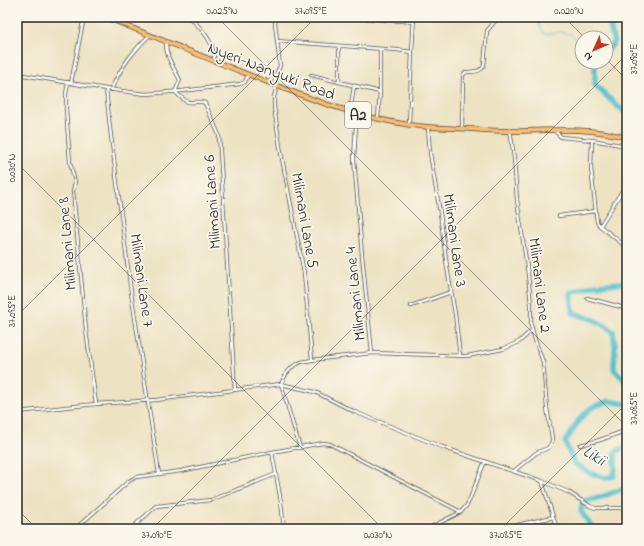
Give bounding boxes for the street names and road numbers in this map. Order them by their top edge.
street label: Nyeri-Nanyuki Road [204,37,338,107]
road number: A2 [345,102,371,128]
street label: Milimani Lane 6 [198,154,228,250]
street label: Milimani Lane 5 [284,171,324,270]
street label: Milimani Lane 3 [436,192,472,289]
street label: Milimani Lane 8 [52,196,84,291]
street label: Milimani Lane 7 [123,232,160,329]
street label: Milimani Lane 2 [521,236,557,334]
street label: Milimani Lane 4 [339,245,373,342]

